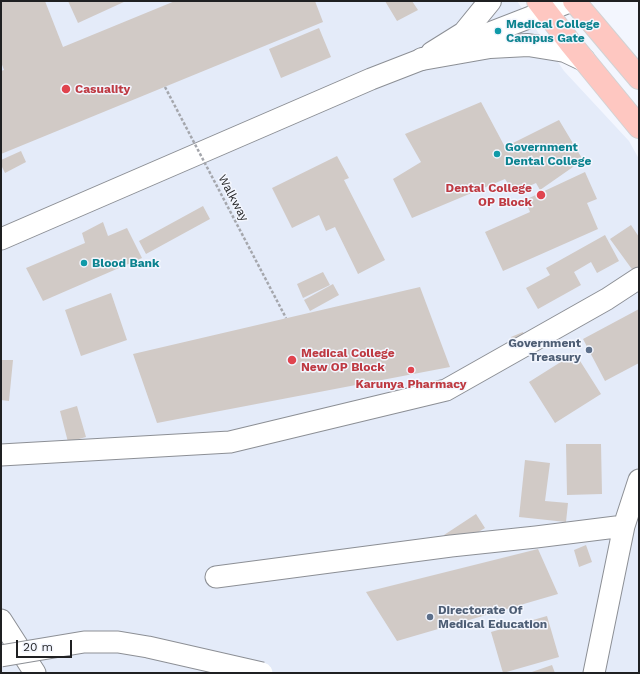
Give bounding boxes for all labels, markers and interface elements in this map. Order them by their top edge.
place label: Medical College Campus Gate [506,17,600,45]
marker: Medical College Campus Gate [493,26,503,36]
place label: Casuality [75,82,130,96]
marker: Casuality [60,83,72,95]
place label: Government Dental College [505,140,591,168]
marker: Government Dental College [492,149,502,159]
street label: Walkway [215,172,251,224]
place label: Dental College OP Block [446,181,532,209]
marker: Dental College OP Block [535,189,547,201]
place label: Blood Bank [92,256,160,270]
marker: Blood Bank [79,258,89,268]
place label: Government Treasury [508,336,581,364]
marker: Government Treasury [584,345,594,355]
place label: Medical College New OP Block [301,346,395,374]
marker: Medical College New OP Block [286,354,298,366]
marker: Karunya Pharmacy [406,365,416,375]
place label: Karunya Pharmacy [355,377,467,391]
place label: Directorate Of Medical Education [438,603,547,631]
marker: Directorate Of Medical Education [425,612,435,622]
scale bar [18,632,74,658]
text: 20 m [23,640,53,654]

